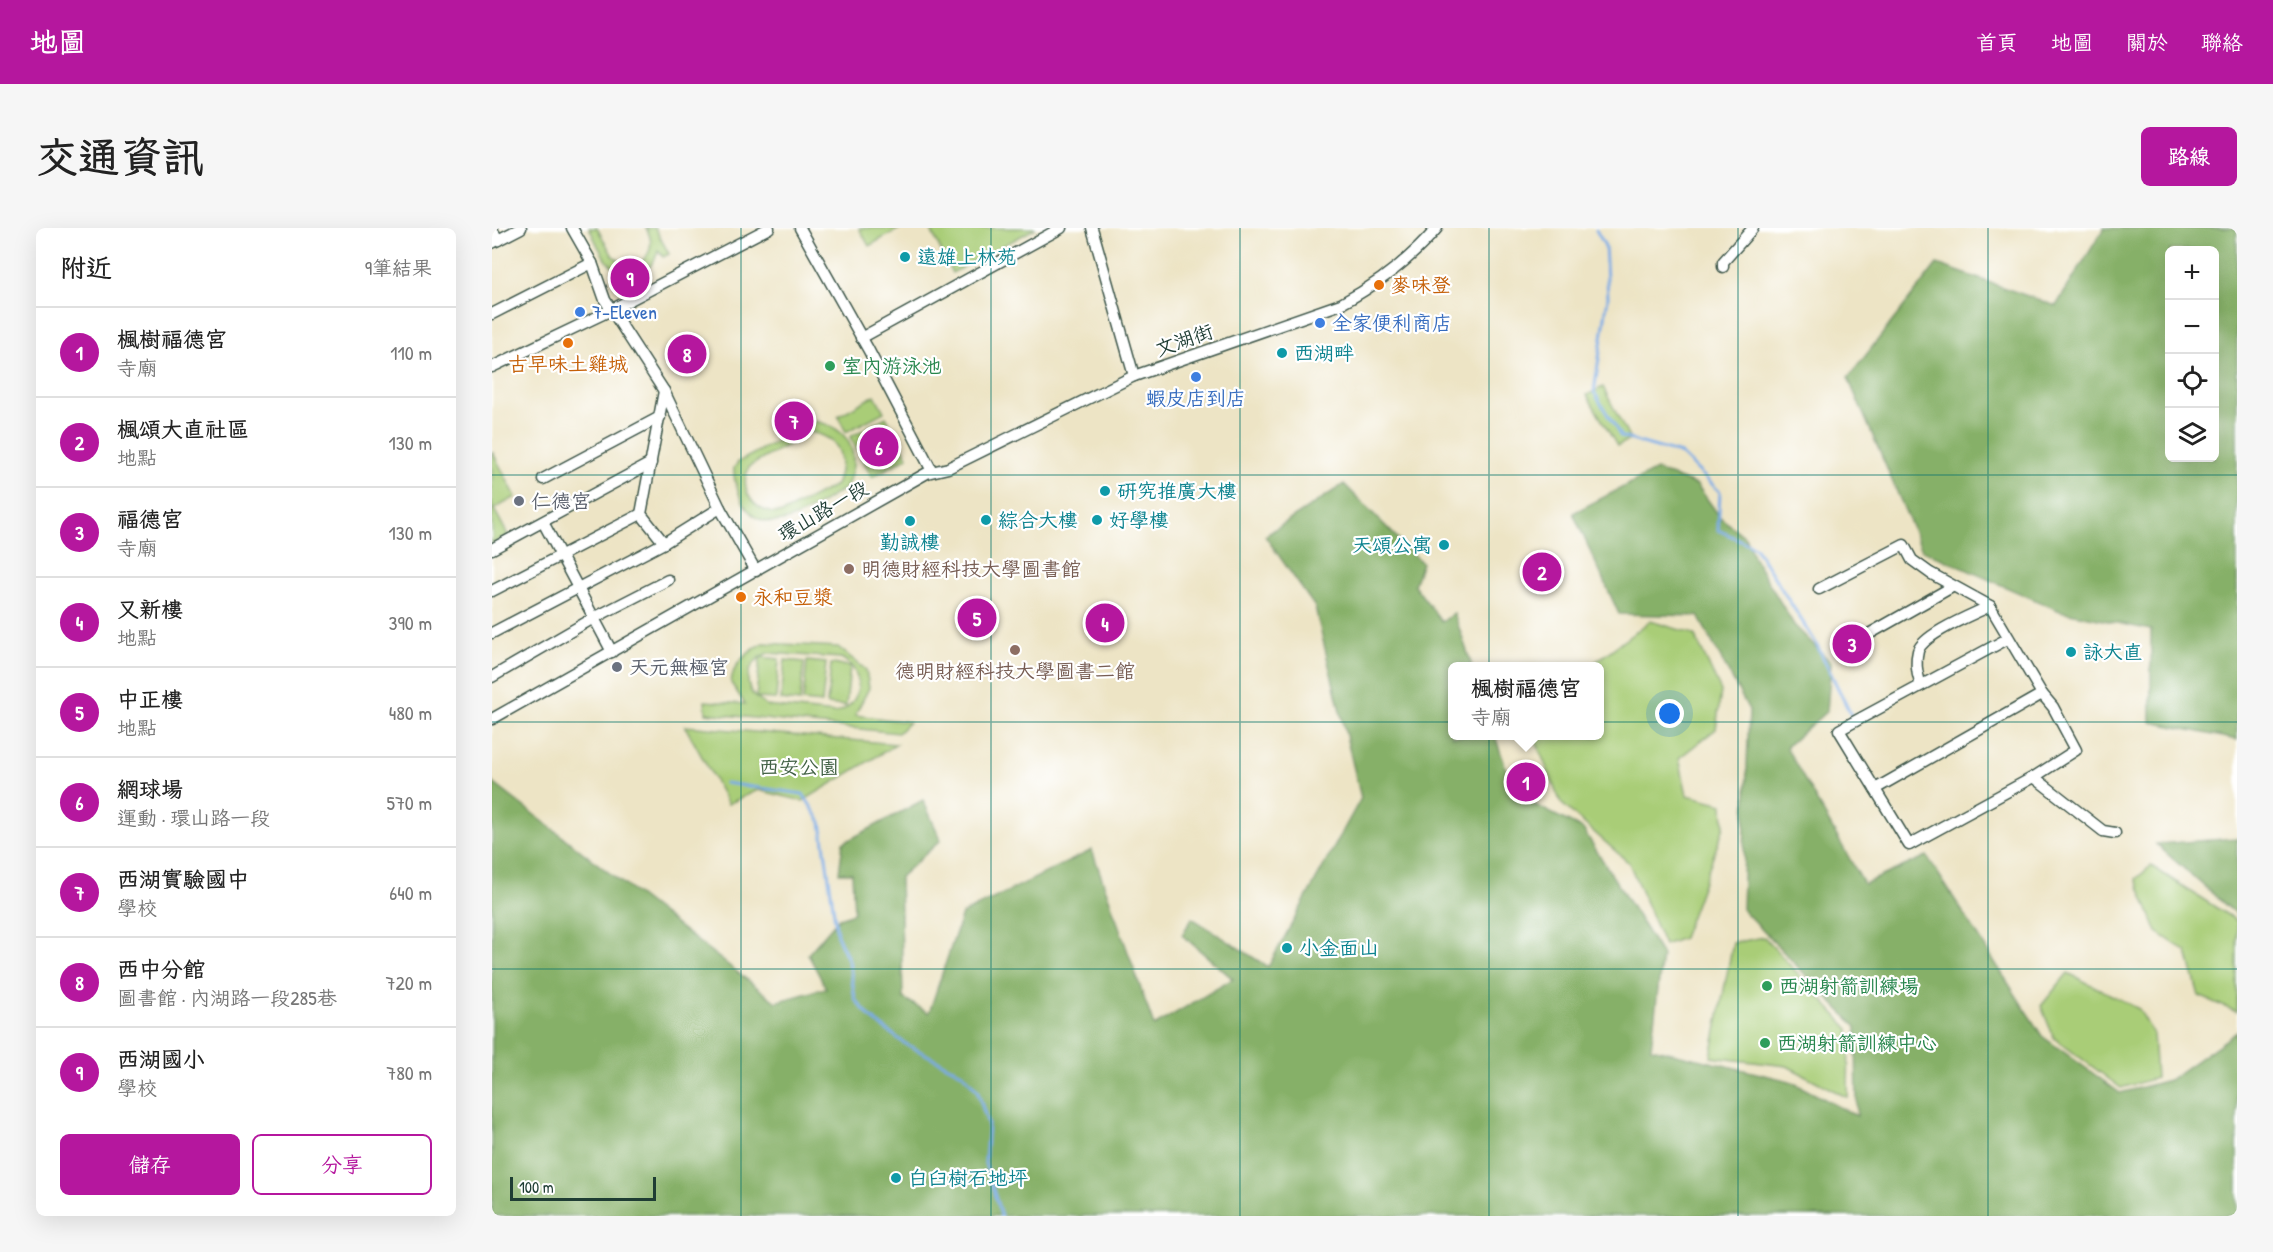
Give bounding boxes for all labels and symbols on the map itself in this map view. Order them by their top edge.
place label: 遠雄上林苑 [917,243,1017,270]
marker: 遠雄上林苑 [898,250,912,264]
pin: 9 [610,256,650,300]
place label: 麥味登 [1391,271,1451,298]
marker: 麥味登 [1372,278,1386,292]
place label: 7-Eleven [592,298,657,325]
marker: 7-Eleven [573,305,587,319]
place label: 全家便利商店 [1332,309,1452,336]
marker: 全家便利商店 [1313,316,1327,330]
street label: 文湖街 [1151,317,1217,362]
pin: 8 [668,332,706,376]
marker: 古早味土雞城 [561,336,575,350]
place label: 西湖畔 [1294,339,1354,366]
marker: 西湖畔 [1275,346,1289,360]
place label: 古早味土雞城 [508,350,628,377]
place label: 室內游泳池 [842,352,942,379]
marker: 室內游泳池 [823,359,837,373]
marker: 蝦皮店到店 [1189,370,1203,384]
place label: 蝦皮店到店 [1146,384,1246,411]
pin: 7 [774,398,814,444]
pin: 6 [860,424,898,470]
street label: 環山路一段 [773,474,873,547]
place label: 研究推廣大樓 [1117,477,1237,504]
marker: 研究推廣大樓 [1098,484,1112,498]
place label: 仁德宮 [531,487,591,514]
marker: 仁德宮 [512,494,526,508]
place label: 綜合大樓 [998,506,1078,533]
place label: 好學樓 [1109,506,1169,533]
marker: 綜合大樓 [979,513,993,527]
marker: 好學樓 [1090,513,1104,527]
marker: 勤誠樓 [903,514,917,528]
place label: 勤誠樓 [880,528,940,555]
place label: 天頌公寓 [1352,531,1432,558]
marker: 天頌公寓 [1437,538,1451,552]
pin: 2 [1522,550,1562,594]
place label: 明德財經科技大學圖書館 [861,555,1081,582]
marker: 明德財經科技大學圖書館 [842,562,856,576]
place label: 永和豆漿 [753,583,833,610]
marker: 永和豆漿 [734,590,748,604]
pin: 5 [958,596,996,640]
pin: 4 [1086,600,1124,646]
pin: 3 [1832,622,1872,666]
place label: 詠大直 [2083,638,2143,665]
marker: 德明財經科技大學圖書二館 [1008,643,1022,657]
marker: 詠大直 [2064,645,2078,659]
place label: 天元無極宮 [629,653,729,680]
place label: 德明財經科技大學圖書二館 [895,657,1135,684]
marker: 天元無極宮 [610,660,624,674]
your location [1655,699,1684,728]
park label: 西安公園 [759,753,839,780]
pin: 1 [1506,760,1546,804]
place label: 小金面山 [1299,934,1379,961]
marker: 小金面山 [1280,941,1294,955]
place label: 西湖射箭訓練場 [1779,972,1919,999]
marker: 西湖射箭訓練場 [1760,979,1774,993]
place label: 西湖射箭訓練中心 [1777,1029,1937,1056]
marker: 西湖射箭訓練中心 [1758,1036,1772,1050]
place label: 白臼樹石地坪 [908,1164,1028,1191]
marker: 白臼樹石地坪 [889,1171,903,1185]
scale bar [510,1174,656,1202]

